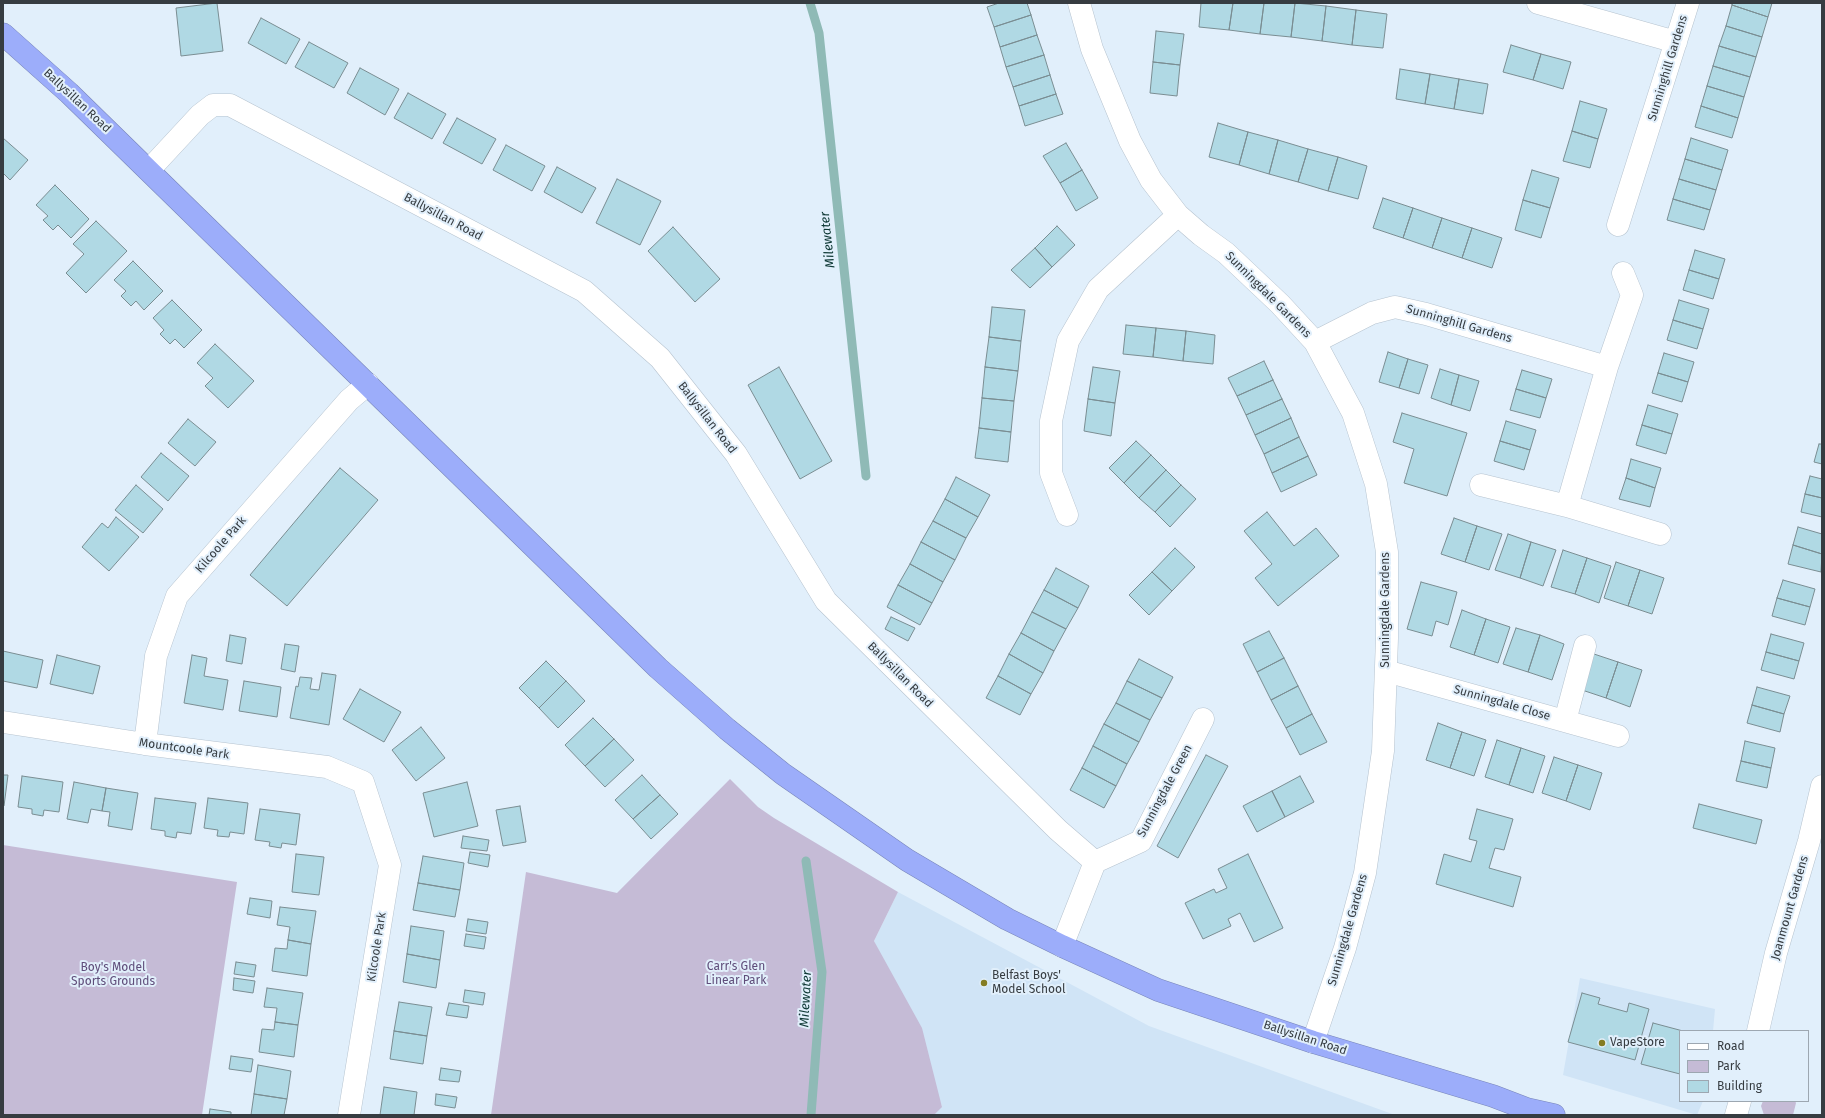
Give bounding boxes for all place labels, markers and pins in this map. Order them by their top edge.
place label: Belfast Boys' Model School [992,969,1066,997]
marker: Belfast Boys' Model School [979,978,989,988]
place label: VapeStore [1610,1036,1665,1050]
marker: VapeStore [1597,1038,1607,1048]

